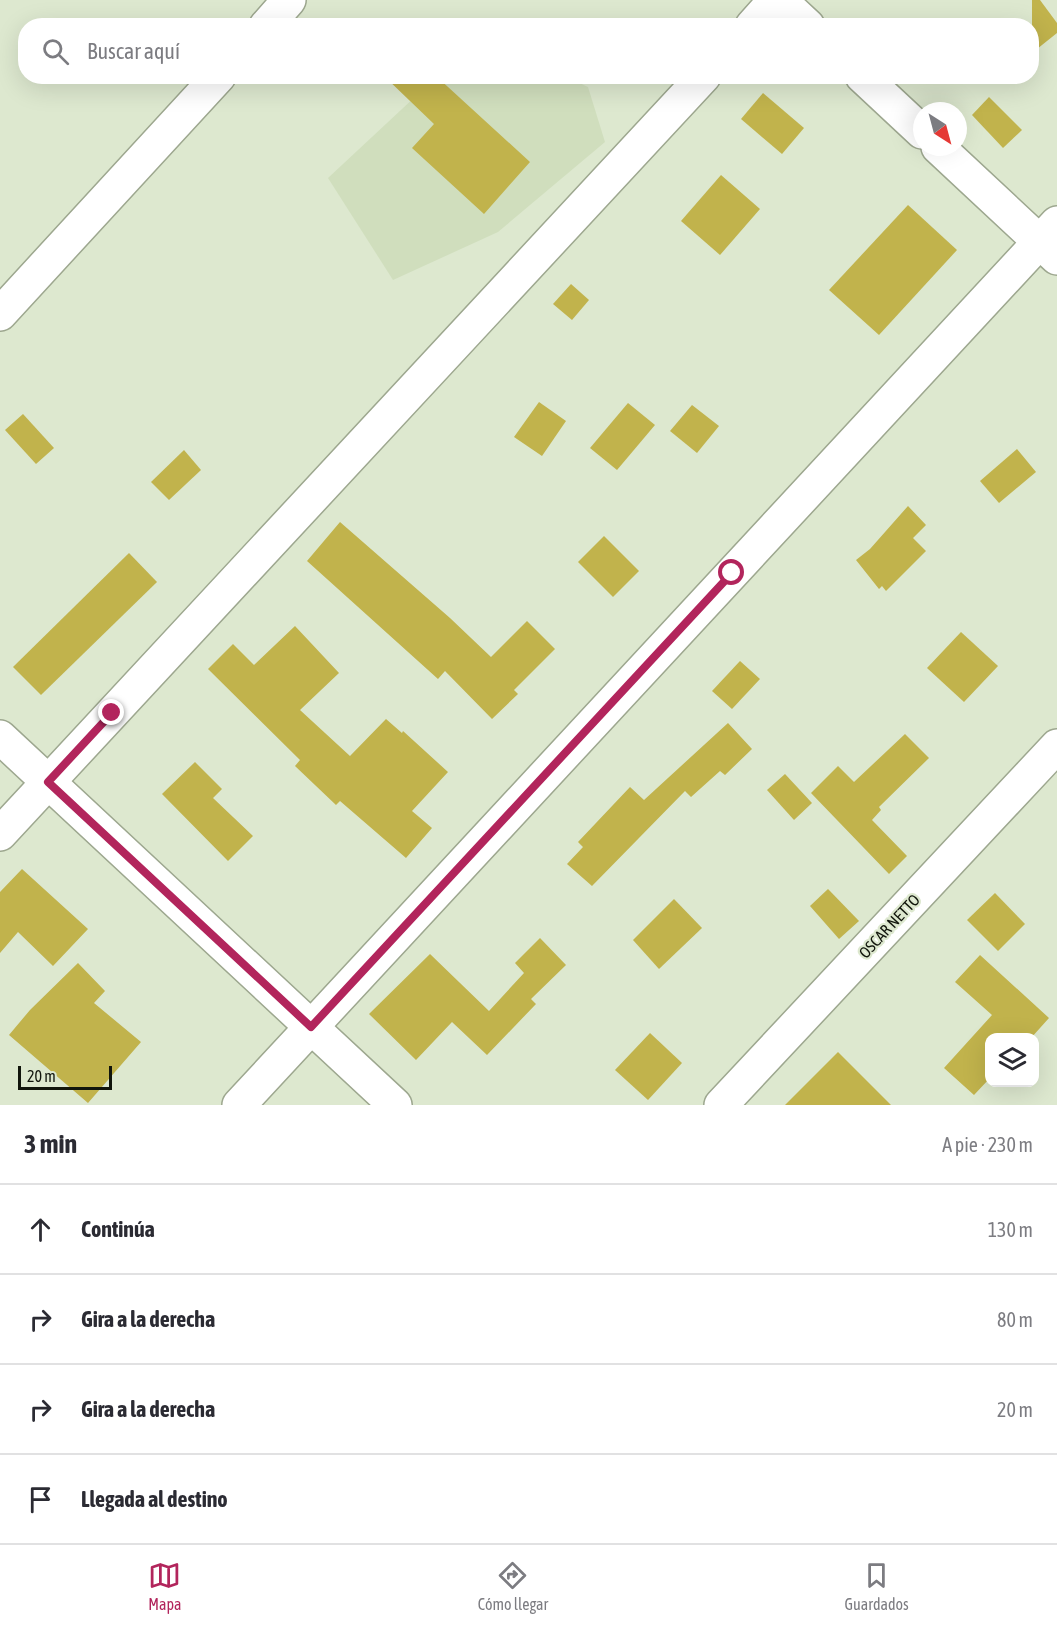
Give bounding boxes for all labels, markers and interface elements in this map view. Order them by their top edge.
search box [18,18,1039,84]
icon: search [39,35,72,68]
text: Buscar aquí [87,38,180,64]
north arrow [913,102,967,156]
route start [718,559,744,585]
route end [98,699,124,725]
street label: OSCAR NETTO [855,890,923,962]
map controls [985,1033,1039,1087]
button: layers [985,1033,1039,1087]
scale bar [18,1063,112,1090]
text: 20 m [27,1067,56,1085]
text: 3 min [24,1129,77,1159]
text: A pie · 230 m [942,1133,1033,1156]
icon: ahead [24,1213,57,1246]
text: Continúa [81,1216,155,1242]
text: 130 m [988,1218,1033,1241]
icon: right [24,1303,57,1336]
text: Gira a la derecha [81,1306,215,1332]
text: 80 m [997,1308,1033,1331]
icon: right [24,1393,57,1426]
text: Gira a la derecha [81,1396,215,1422]
text: 20 m [997,1398,1033,1421]
icon: arrive [24,1483,57,1516]
text: Llegada al destino [81,1486,228,1512]
tab: Mapa [148,1559,181,1613]
tab: Cómo llegar [478,1559,548,1613]
tab: Guardados [845,1559,909,1613]

